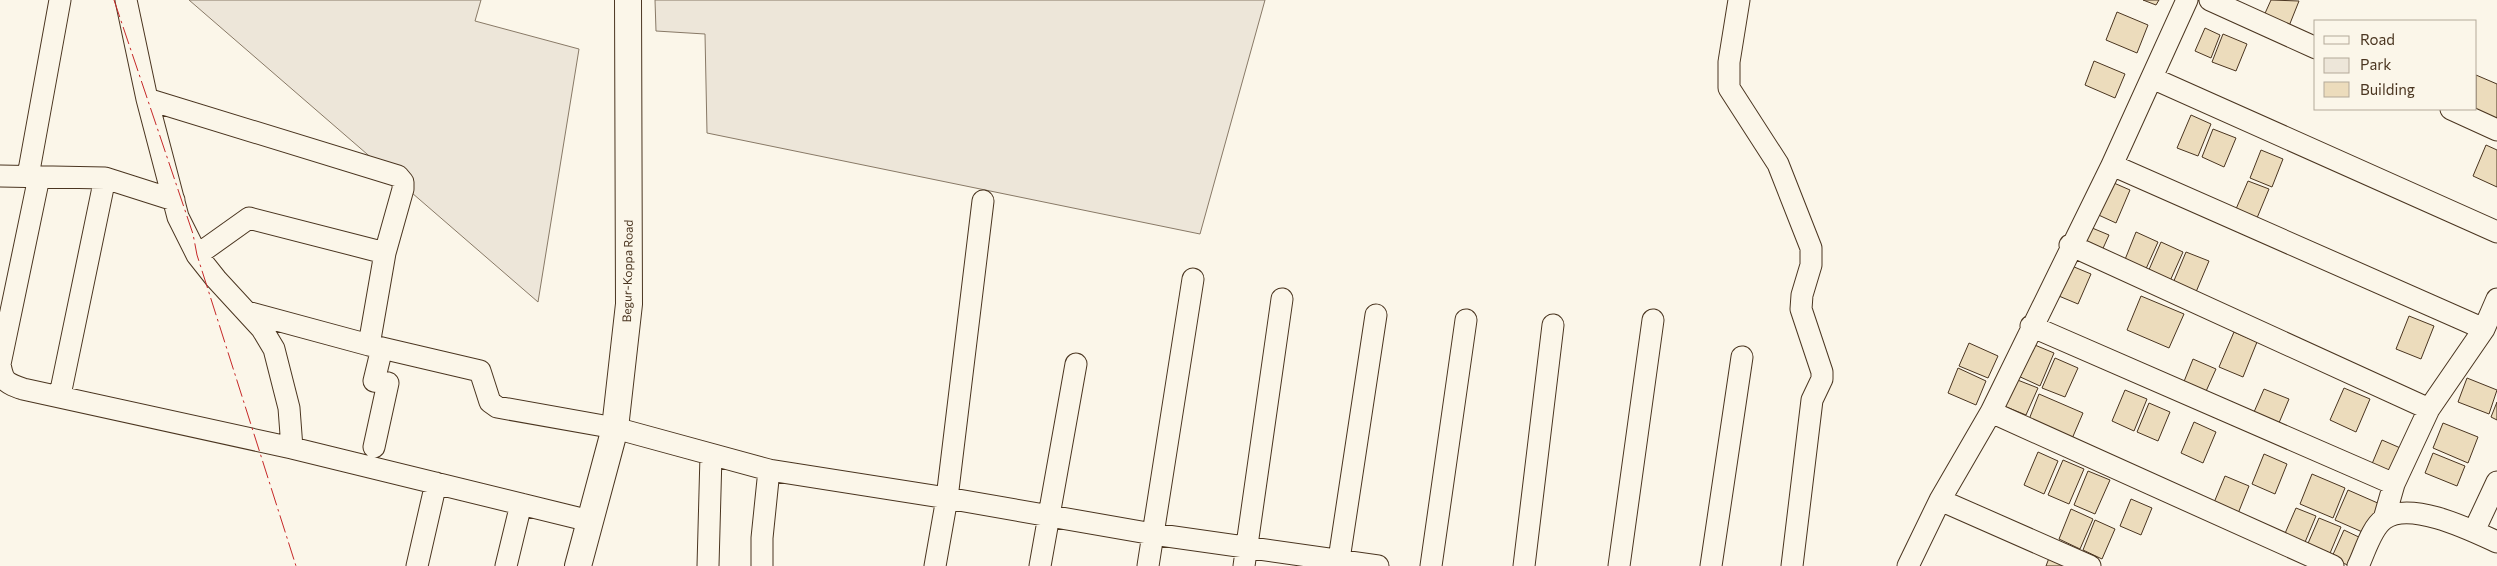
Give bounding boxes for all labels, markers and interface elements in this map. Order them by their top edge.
legend [2314,20,2477,110]
text: Road [2360,30,2395,48]
text: Park [2360,55,2391,73]
text: Building [2360,80,2415,98]
street label: Begur-Koppa Road [619,219,635,322]

